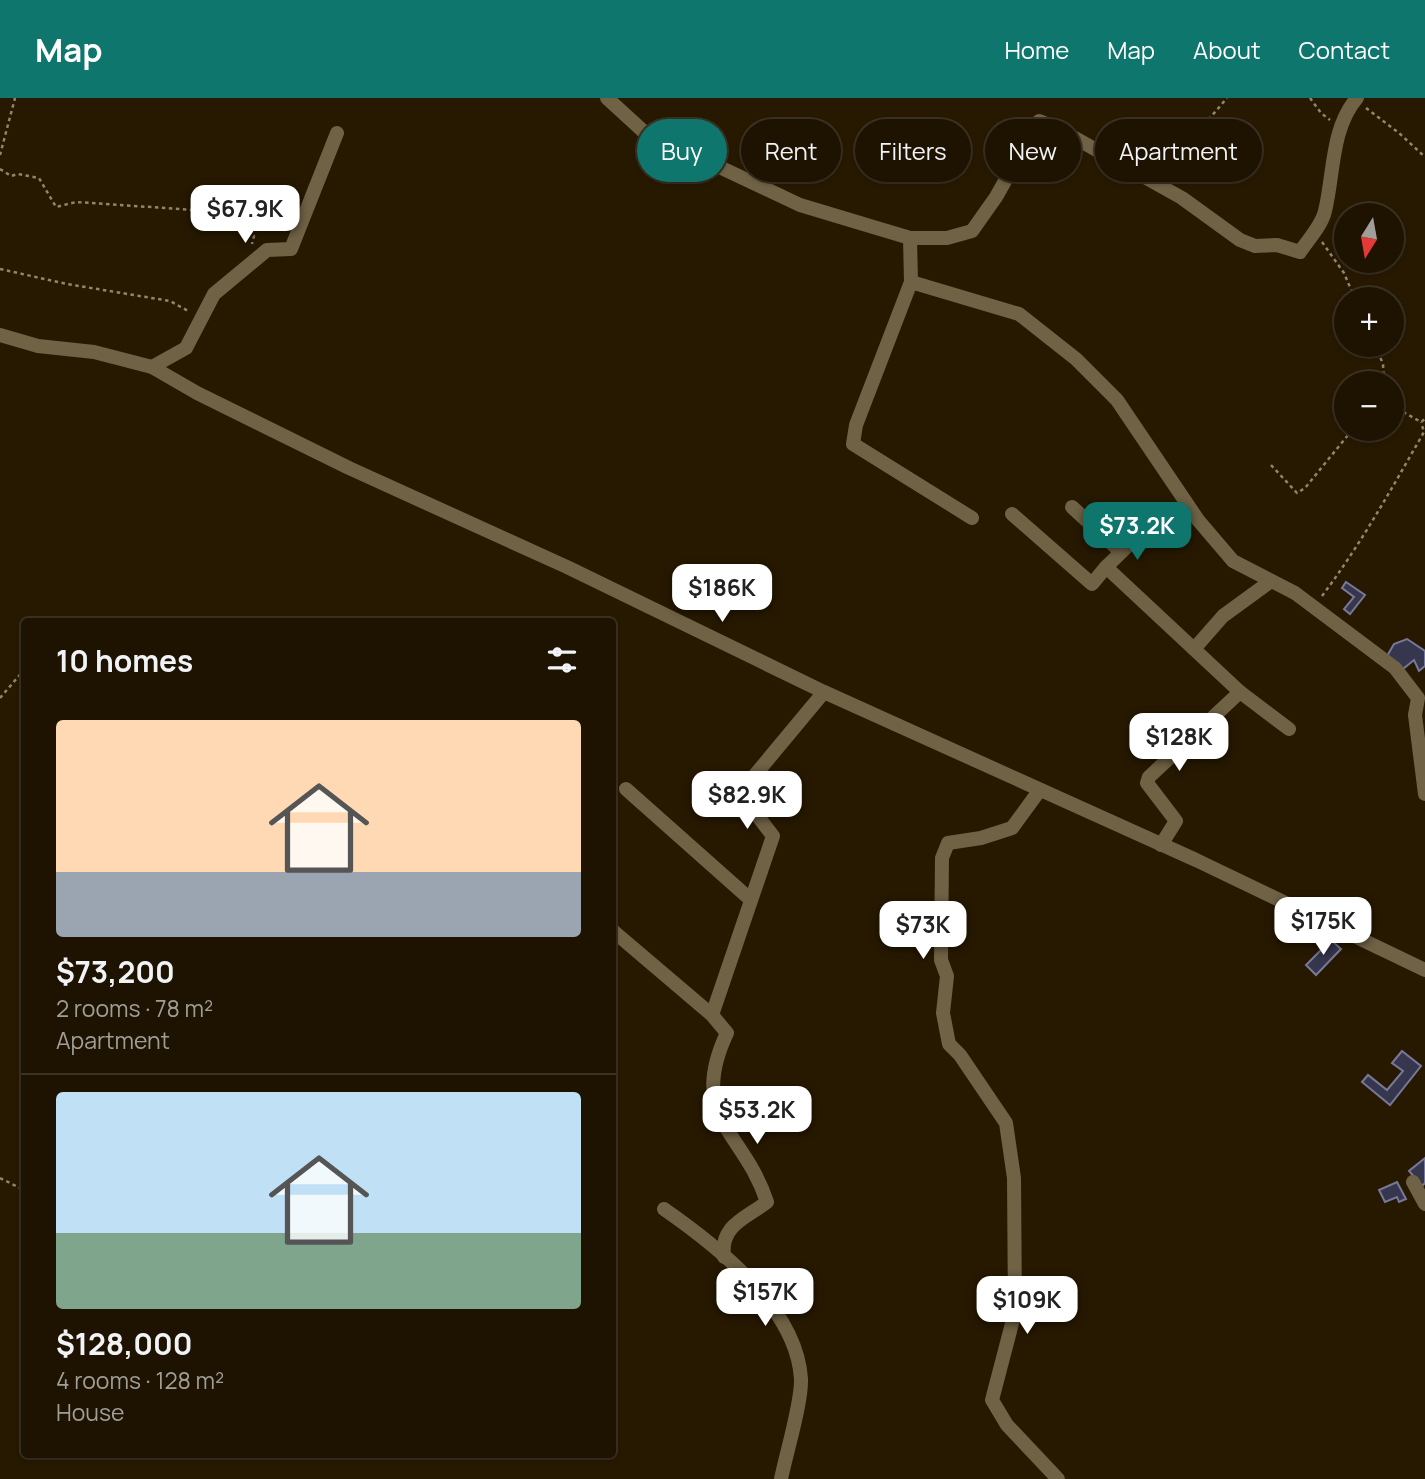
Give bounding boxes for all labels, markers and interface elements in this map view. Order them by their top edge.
text: Map [35,27,103,72]
text: Home [1004,33,1069,66]
text: Map [1107,33,1155,66]
text: About [1193,33,1261,66]
text: Contact [1299,33,1390,66]
chip: Buy [637,119,727,182]
chip: Rent [741,119,841,182]
chip: Filters [855,119,971,182]
chip: New [985,119,1081,182]
chip: Apartment [1095,119,1262,182]
pin: $67.9K [188,186,302,245]
text: $67.9K [207,192,283,224]
north arrow [1334,203,1404,273]
map controls [1334,203,1404,441]
button: + [1334,287,1404,357]
button: − [1334,371,1404,441]
pin: $73.2K [1080,503,1194,562]
text: $73.2K [1099,509,1175,541]
pin: $186K [673,564,771,624]
text: $186K [688,571,756,603]
text: 10 homes [56,640,193,681]
icon: filters [543,641,581,679]
pin: $128K [1130,714,1228,773]
text: $128K [1145,720,1213,752]
icon: home [256,765,382,891]
pin: $82.9K [690,772,804,831]
text: $82.9K [708,778,786,810]
pin: $175K [1274,898,1372,957]
pin: $73K [882,902,964,961]
text: $175K [1290,904,1356,936]
text: $73K [896,908,950,940]
text: $73,200 [56,951,175,992]
text: 2 rooms · 78 m² [56,992,213,1024]
text: Apartment [56,1024,170,1056]
pin: $53.2K [700,1086,814,1146]
text: $53.2K [719,1093,795,1125]
icon: home [256,1137,382,1263]
pin: $157K [716,1268,814,1328]
text: $157K [732,1275,798,1307]
pin: $109K [978,1276,1076,1336]
text: $109K [993,1283,1061,1315]
text: $128,000 [56,1323,193,1364]
text: 4 rooms · 128 m² [56,1364,224,1396]
text: House [56,1396,125,1428]

